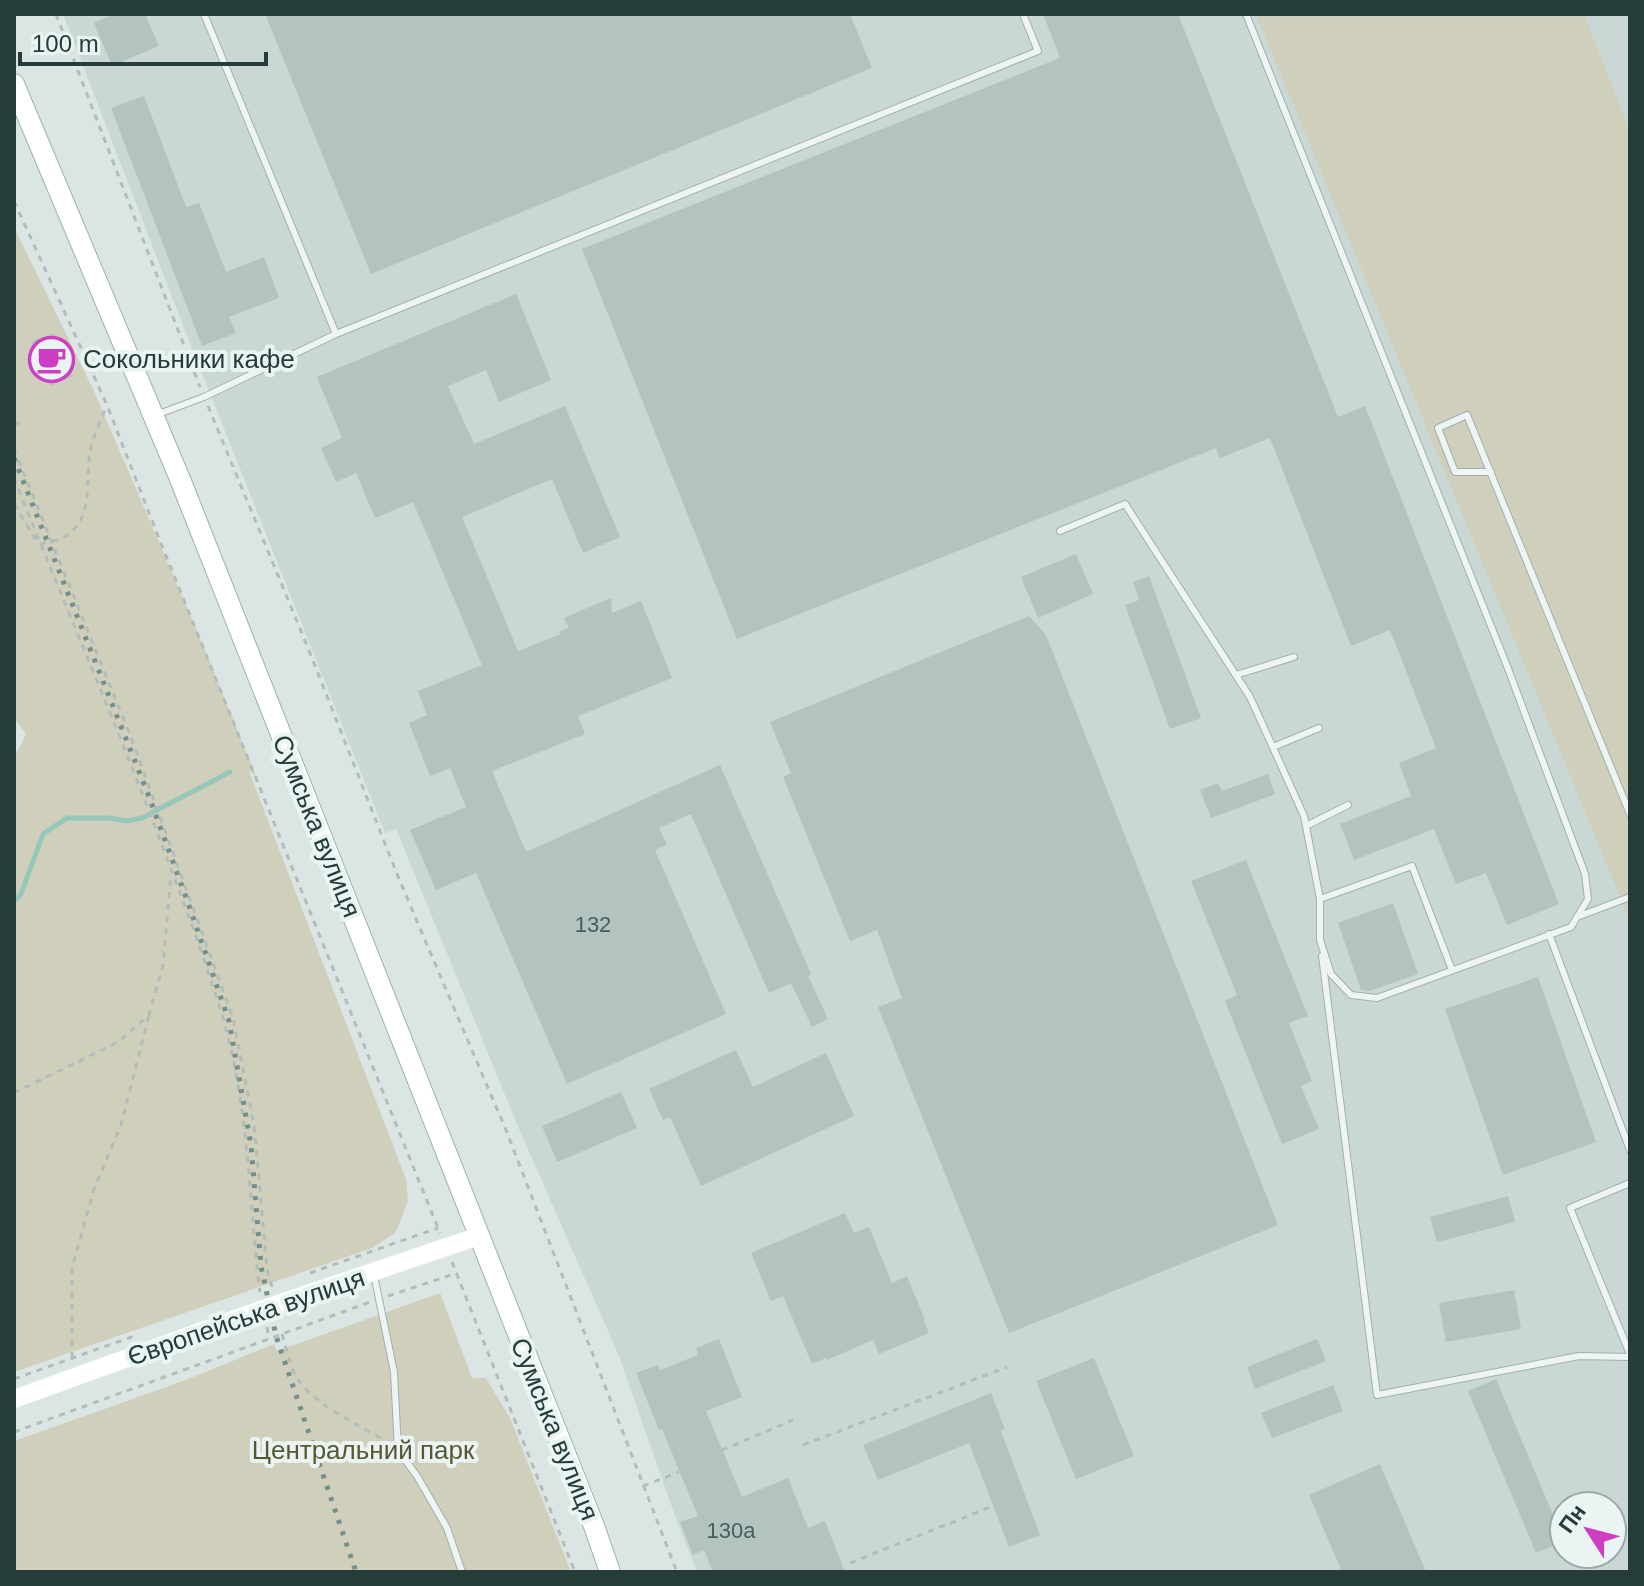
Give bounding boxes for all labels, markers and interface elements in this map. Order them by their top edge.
scale bar [20,16,266,66]
text: 100 m [32,30,99,57]
cafe icon: Сокольники кафе [28,335,76,383]
place label: Сокольники кафе [83,344,295,374]
street label: Сумська вулиця [267,731,367,921]
house number: 132 [575,912,611,937]
street label: Європейська вулиця [123,1262,369,1372]
street label: Сумська вулиця [505,1334,605,1524]
park label: Центральний парк [252,1435,475,1465]
north arrow [1548,1490,1628,1570]
text: Пн [1554,1499,1591,1538]
house number: 130а [707,1518,756,1543]

